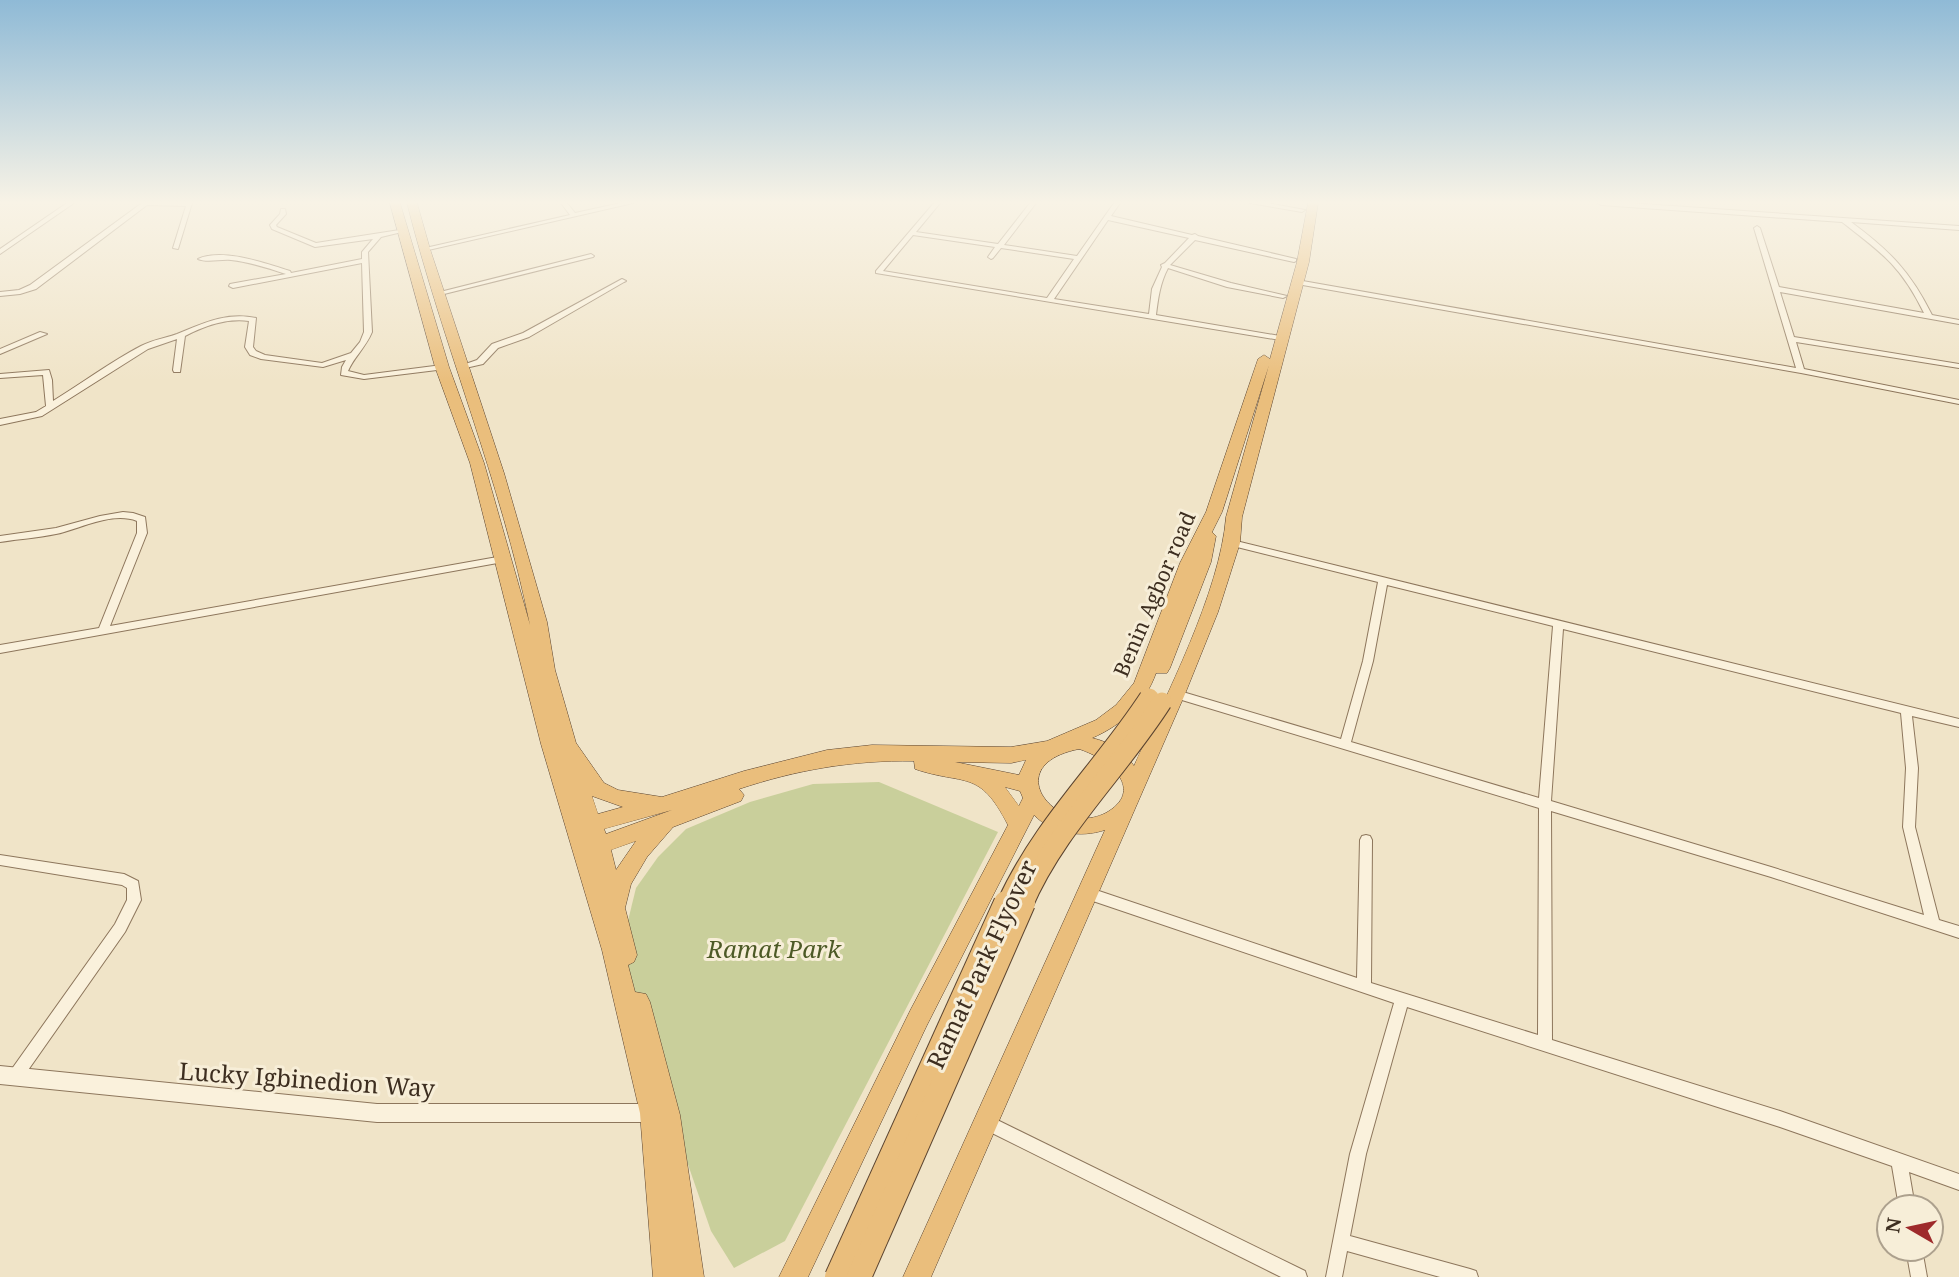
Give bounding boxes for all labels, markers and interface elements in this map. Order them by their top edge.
street label: Benin Agbor road [1107,507,1202,681]
street label: Ramat Park Flyover [918,854,1044,1074]
park label: Ramat Park [706,932,842,965]
street label: Lucky Igbinedion Way [178,1054,436,1104]
north arrow [1875,1193,1945,1263]
text: N [1879,1216,1907,1235]

